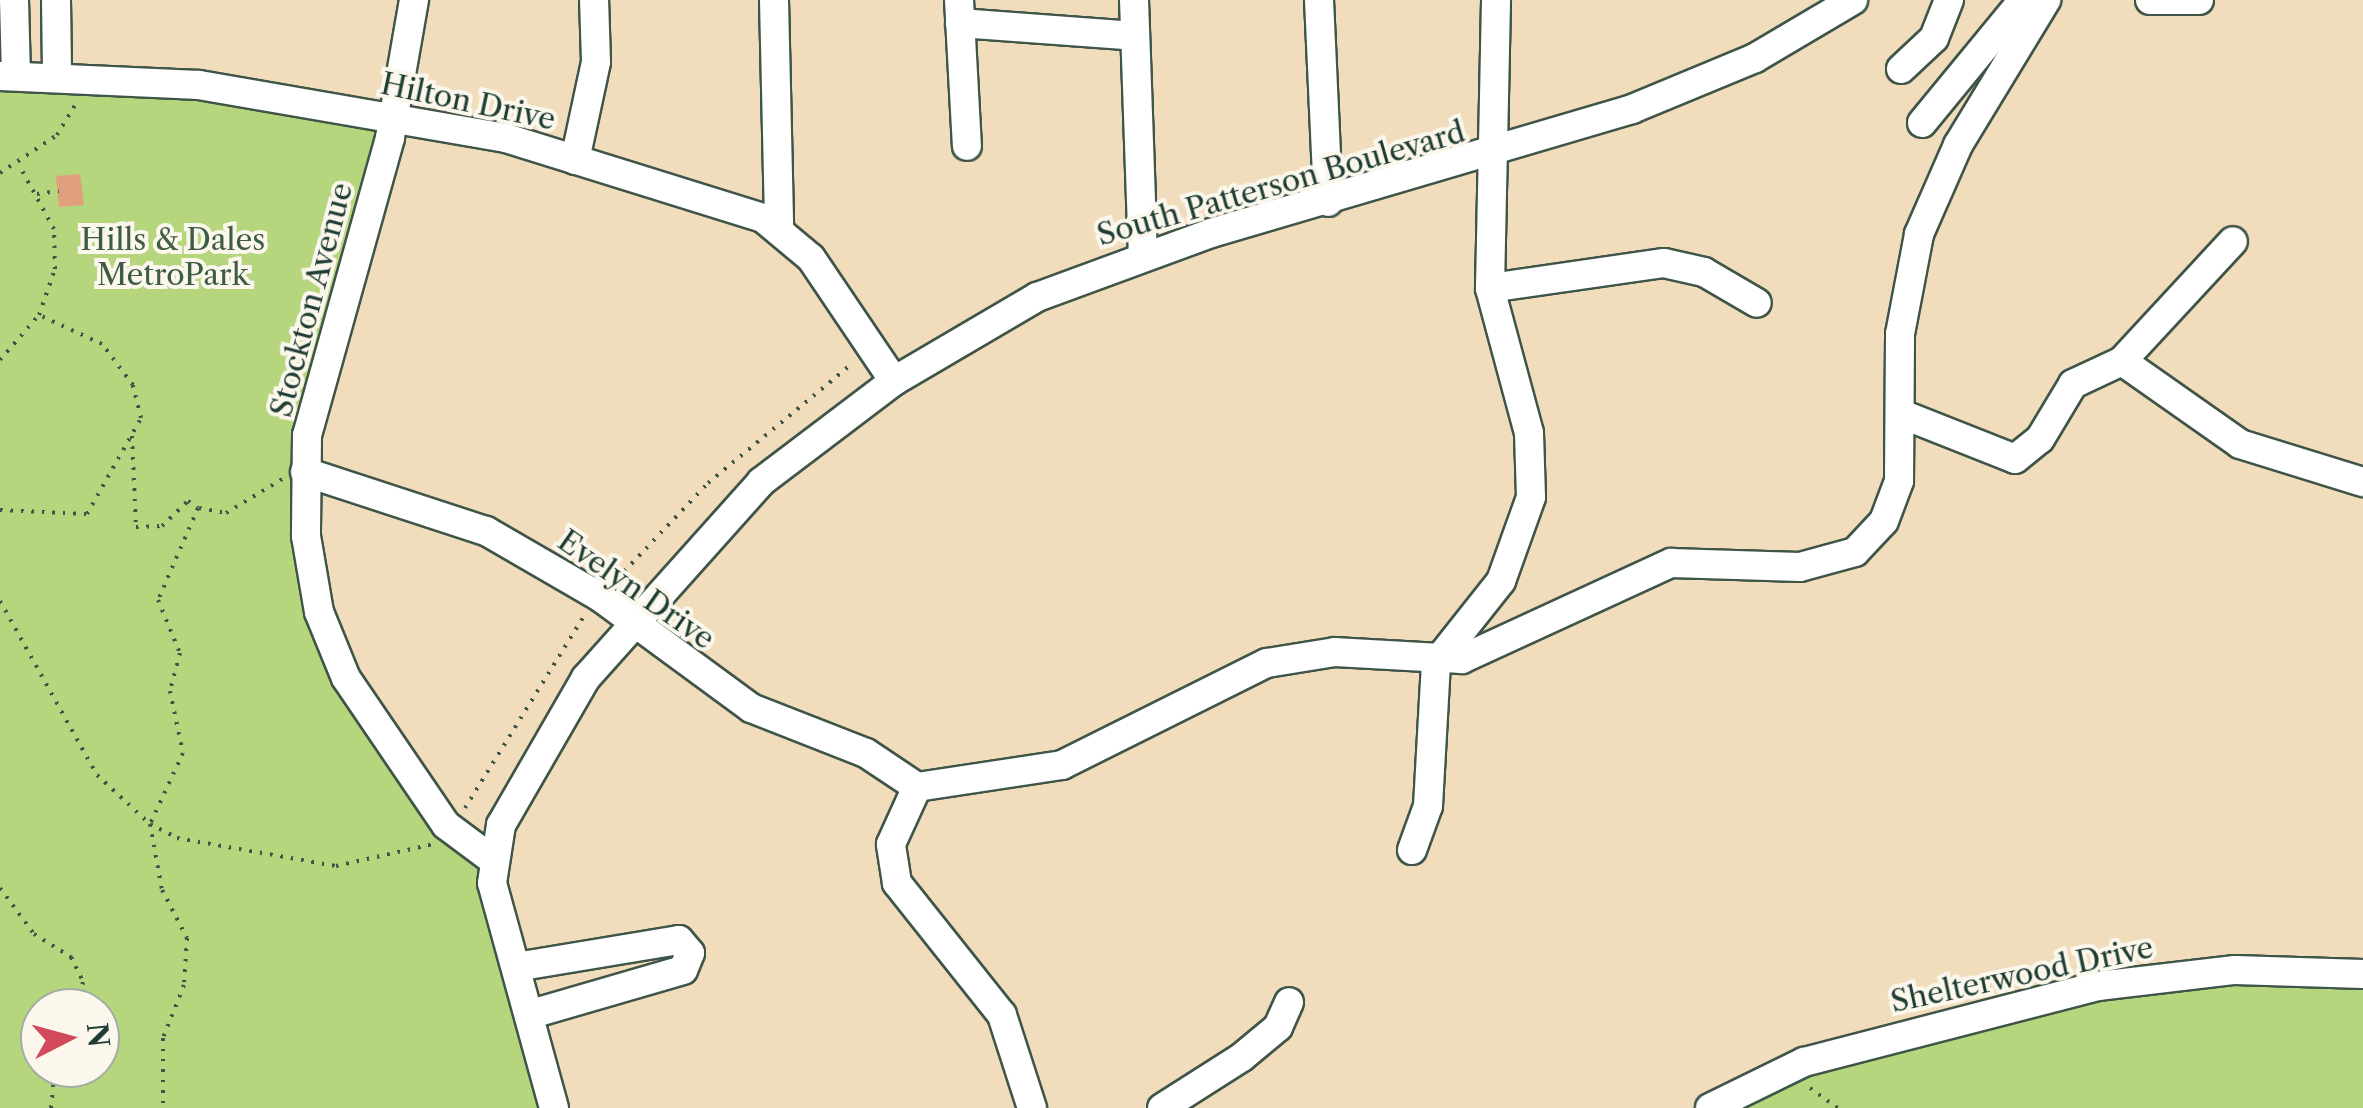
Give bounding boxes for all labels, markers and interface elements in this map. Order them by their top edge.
street label: Hilton Drive [377,66,559,138]
street label: South Patterson Boulevard [1093,114,1469,254]
street label: Stockton Avenue [263,178,361,422]
park label: Hills & Dales MetroPark [81,222,265,292]
street label: Evelyn Drive [551,523,721,657]
street label: Shelterwood Drive [1887,930,2157,1020]
north arrow [20,988,120,1088]
text: N [80,1021,116,1049]

